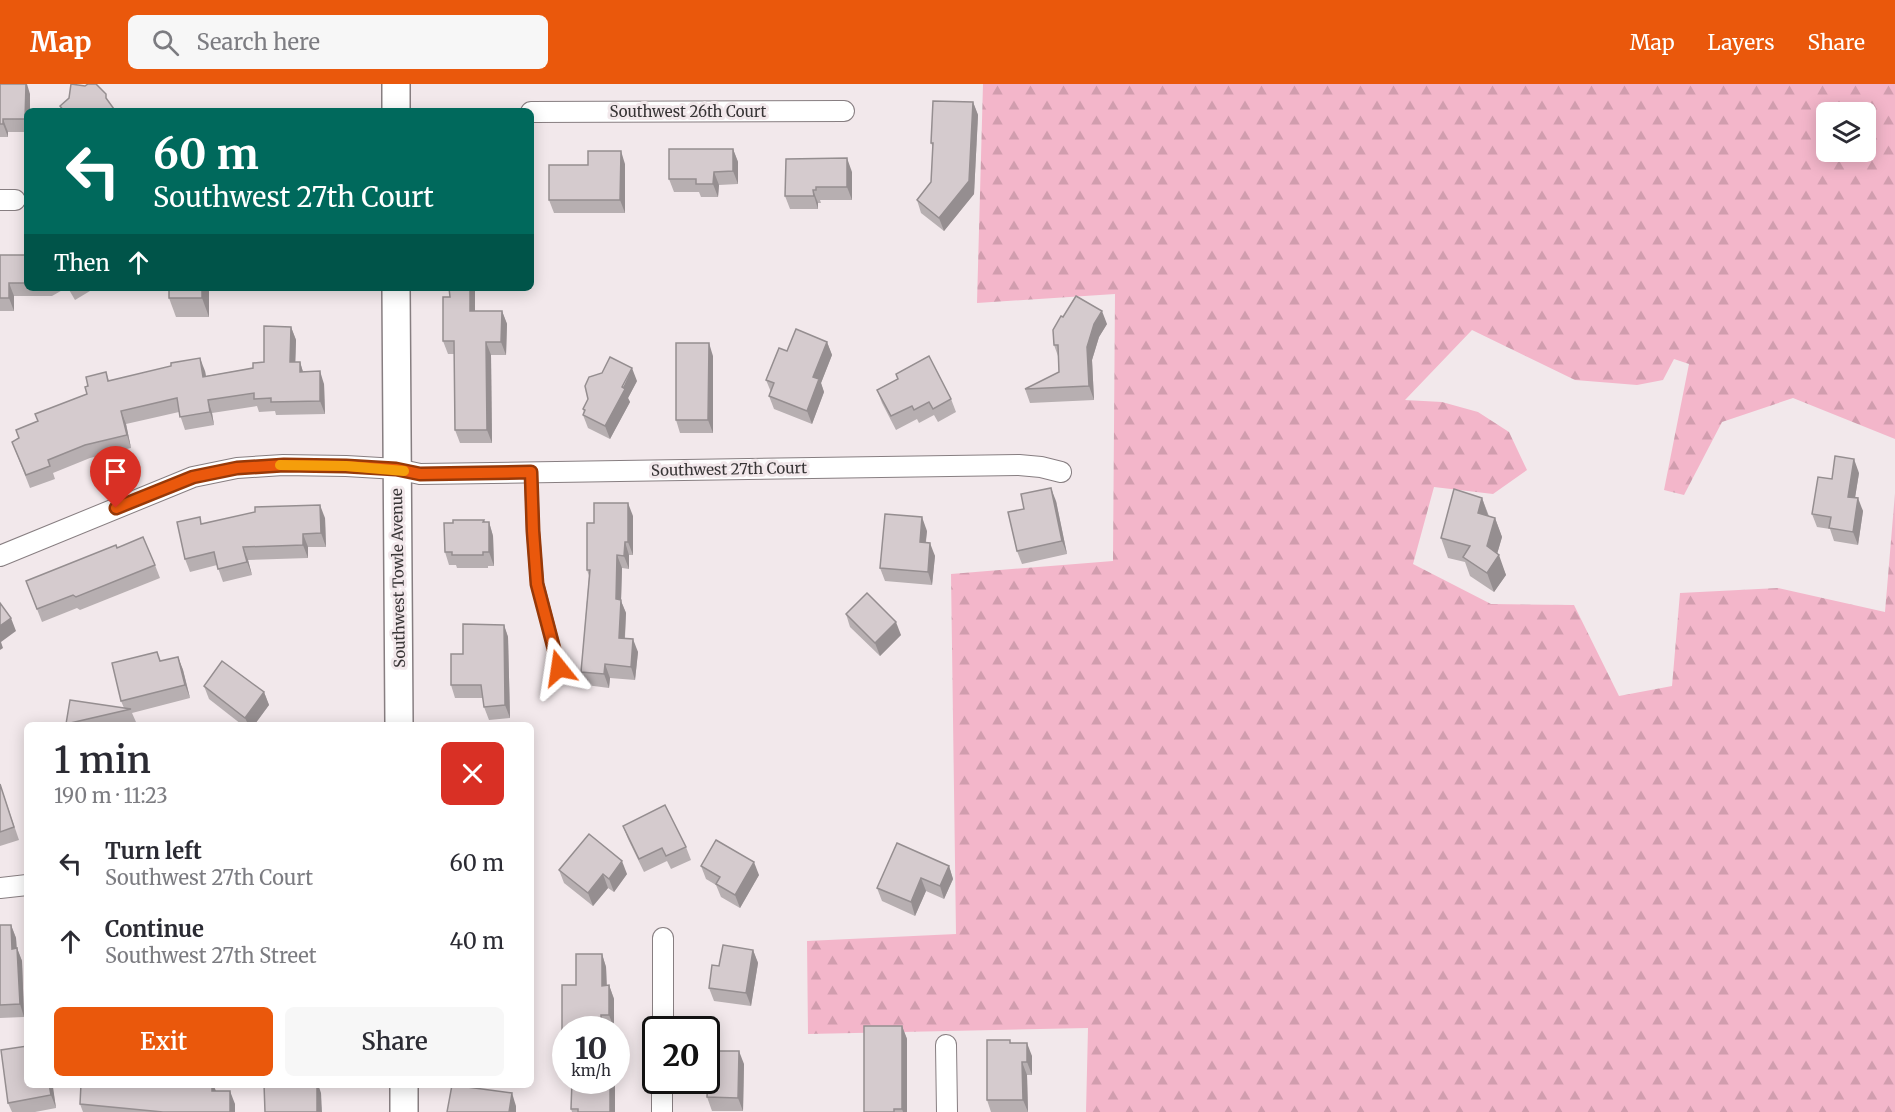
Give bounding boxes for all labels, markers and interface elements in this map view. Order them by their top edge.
search box [128,15,548,69]
text: Map [30,24,92,60]
icon: search [149,26,182,59]
text: Search here [197,28,320,56]
text: Map [1630,29,1675,56]
text: Layers [1708,29,1775,56]
text: Share [1808,29,1865,56]
street label: Southwest 26th Court [610,102,767,121]
map controls [1816,102,1876,162]
button: layers [1816,102,1876,162]
text: 60 m [153,128,259,180]
icon: left [54,132,132,210]
text: Southwest 27th Court [153,180,434,214]
icon: ahead [122,246,155,279]
text: Then [54,249,110,277]
pin [90,446,141,508]
icon: arrive [99,455,132,488]
street label: Southwest 27th Court [651,458,807,480]
street label: Southwest Towle Avenue [387,488,409,668]
position arrow [527,636,591,700]
text: 1 min [54,738,151,783]
button: close [441,742,504,805]
text: 190 m · 11:23 [54,783,168,808]
text: Turn left [105,837,202,865]
icon: left [54,847,87,880]
text: 60 m [450,849,504,877]
text: Southwest 27th Court [105,865,313,890]
text: Continue [105,915,204,943]
icon: ahead [54,925,87,958]
text: 40 m [449,927,504,955]
text: Southwest 27th Street [105,943,317,968]
button: Exit [54,1007,273,1076]
button: Share [285,1007,504,1076]
speed limit sign: 20 [642,1016,720,1094]
text: 10 [575,1029,607,1067]
text: km/h [571,1061,611,1080]

